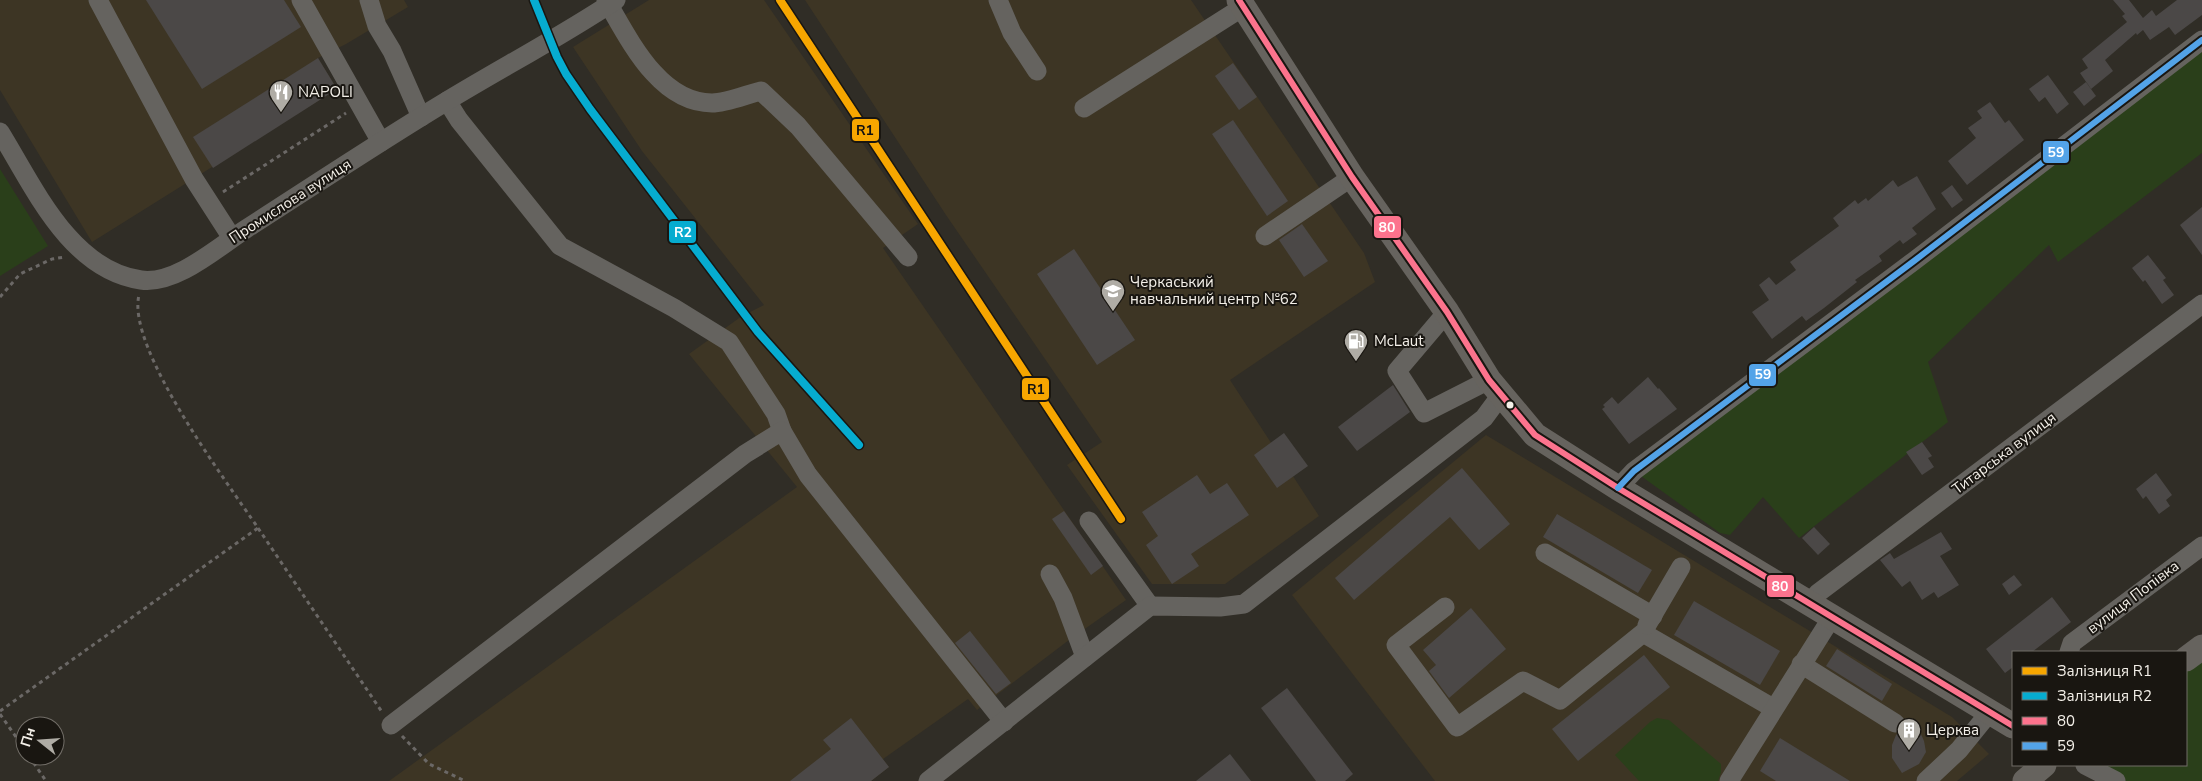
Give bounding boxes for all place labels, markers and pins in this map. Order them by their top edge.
restaurant icon: NAPOLI [268,79,294,113]
place label: NAPOLI [298,82,353,102]
place label: Черкаський навчальний центр №62 [1130,272,1298,309]
school or university icon: Черкаський навчальний центр №62 [1100,278,1126,312]
fuel station icon: McLaut [1343,328,1369,362]
place label: McLaut [1374,331,1424,351]
unlabelled marker [1505,400,1515,410]
building icon: Церква [1896,717,1922,751]
place label: Церква [1926,720,1979,740]

